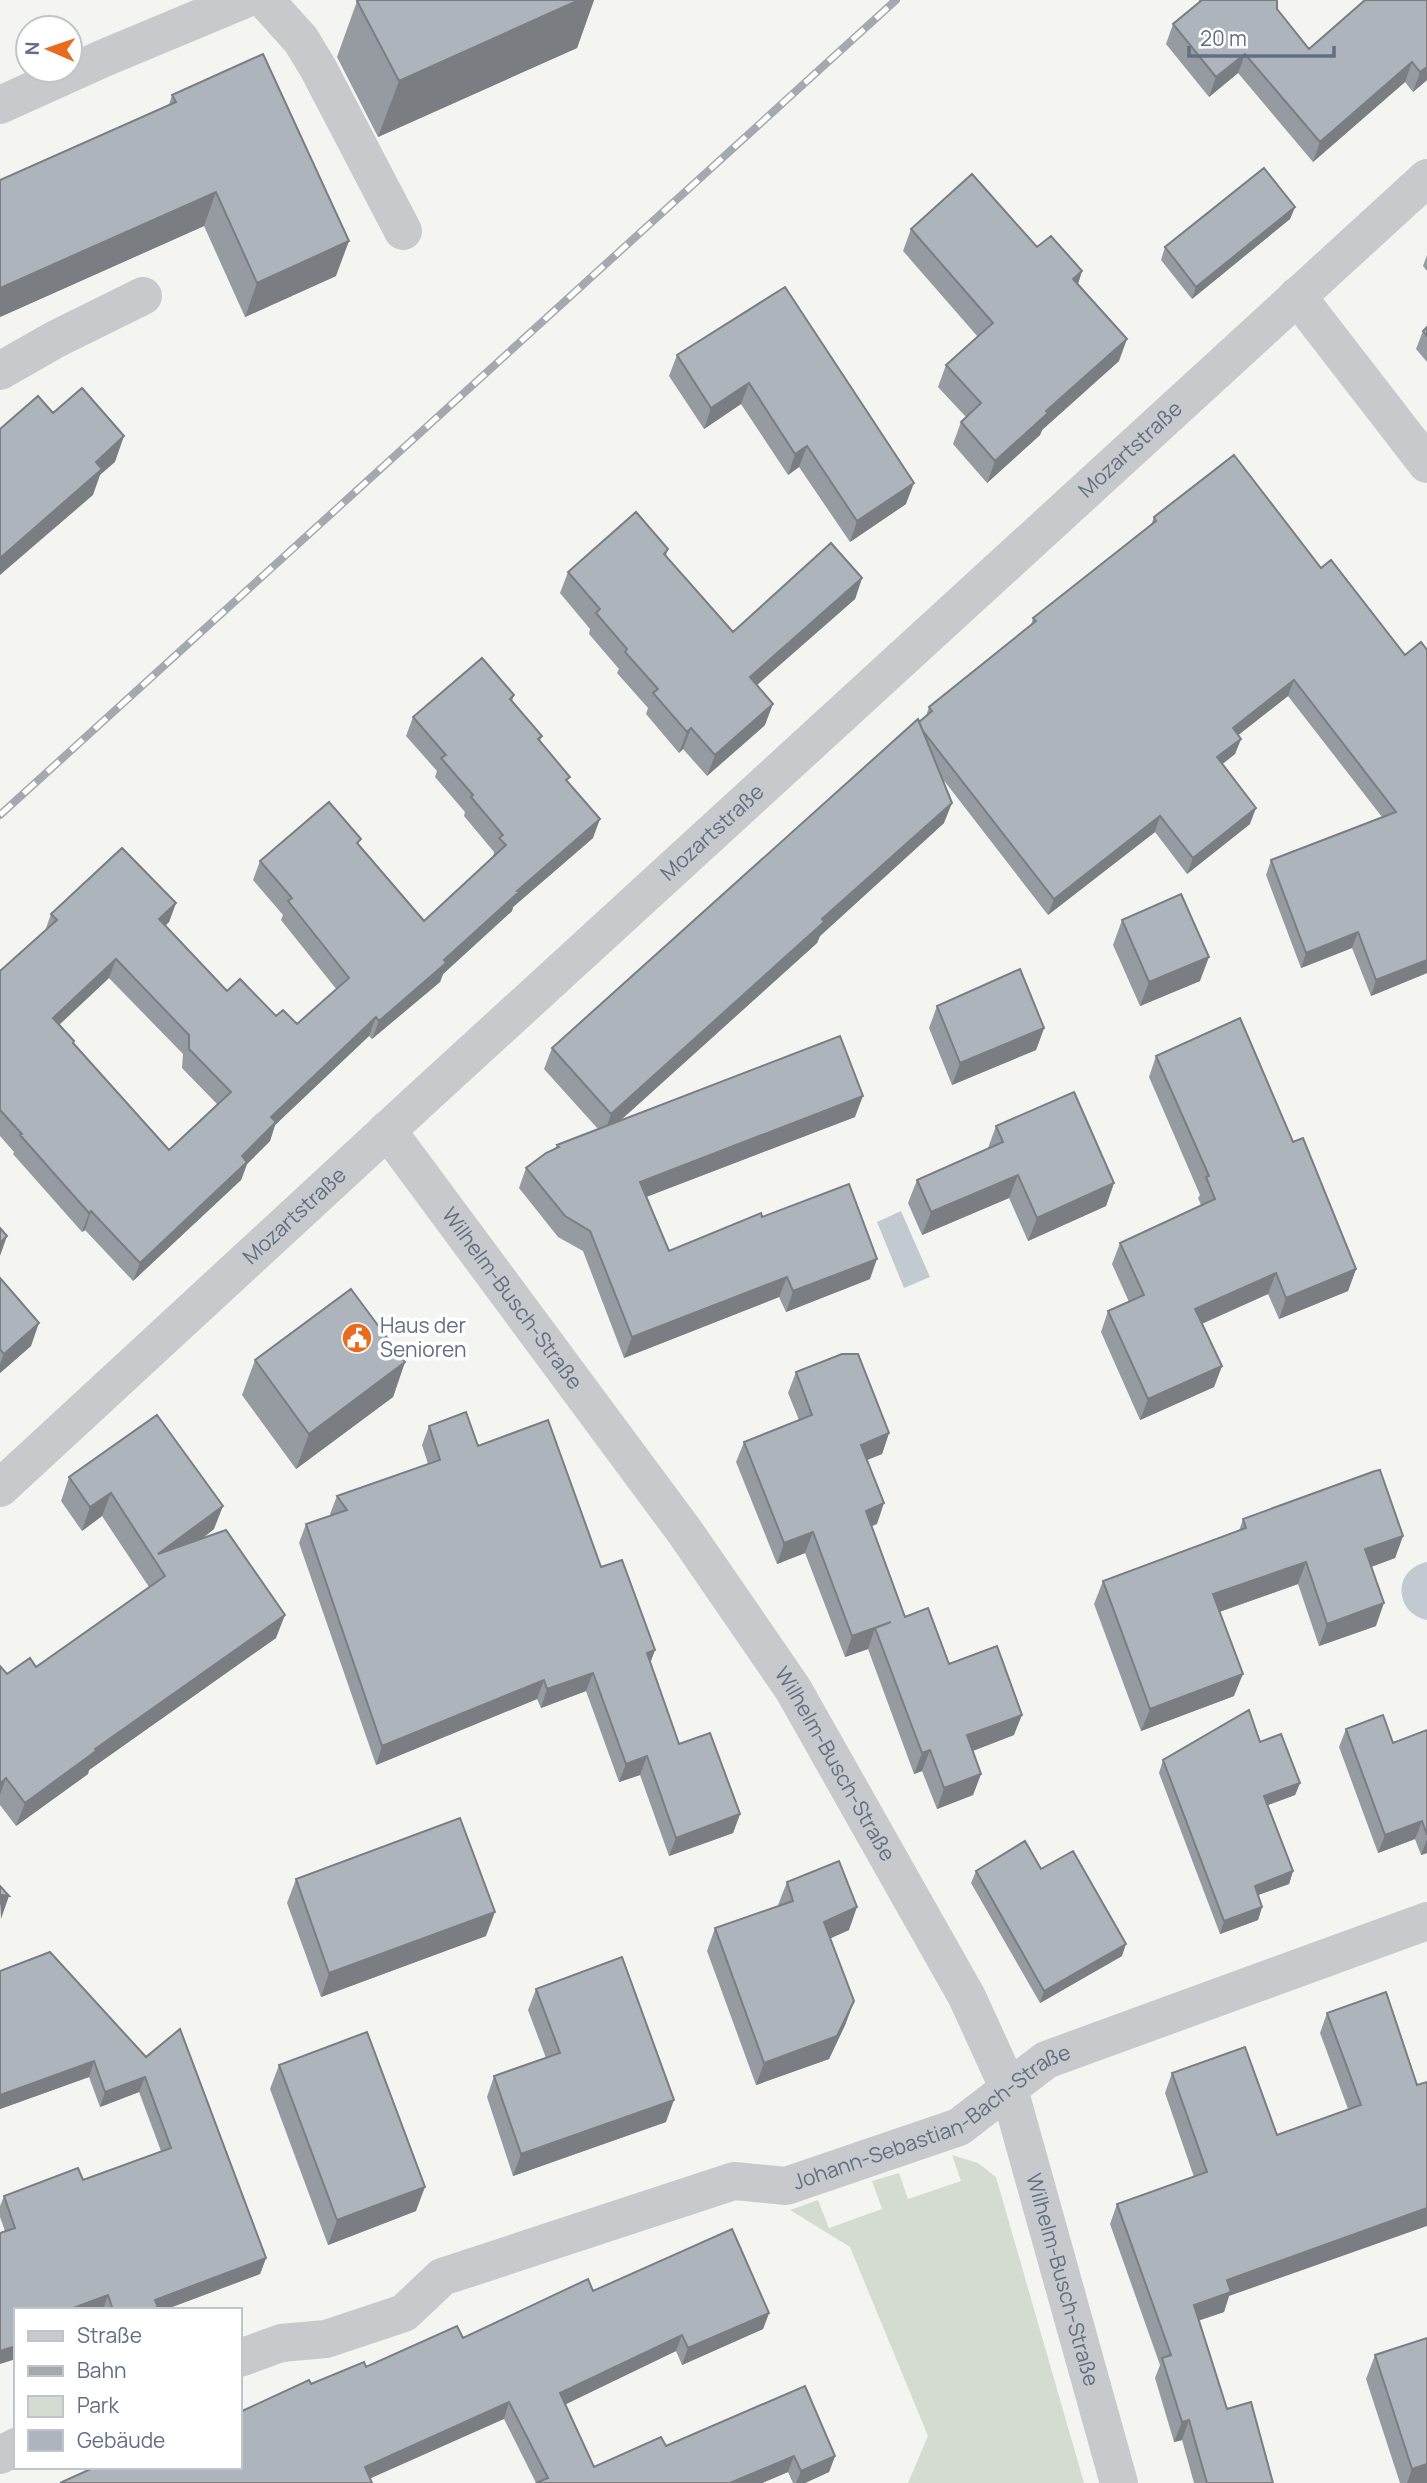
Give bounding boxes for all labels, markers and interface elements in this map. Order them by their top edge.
north arrow [14,14,84,84]
scale bar [1189,14,1334,58]
text: 20 m [1200,24,1247,52]
text: N [19,41,45,56]
street label: Mozartstraße [1072,394,1188,503]
street label: Mozartstraße [654,777,769,886]
street label: Mozartstraße [236,1161,352,1270]
street label: Wilhelm-Busch-Straße [436,1202,590,1395]
place label: Haus der Senioren [380,1311,467,1363]
public building icon: Haus der Senioren [340,1321,374,1355]
street label: Wilhelm-Busch-Straße [769,1661,902,1866]
street label: Johann-Sebastian-Bach-Straße [789,2037,1074,2196]
street label: Wilhelm-Busch-Straße [1020,2170,1106,2389]
legend [14,2308,242,2469]
text: Straße [77,2321,142,2349]
text: Bahn [77,2356,127,2384]
text: Park [77,2391,119,2419]
text: Gebäude [77,2426,165,2454]

